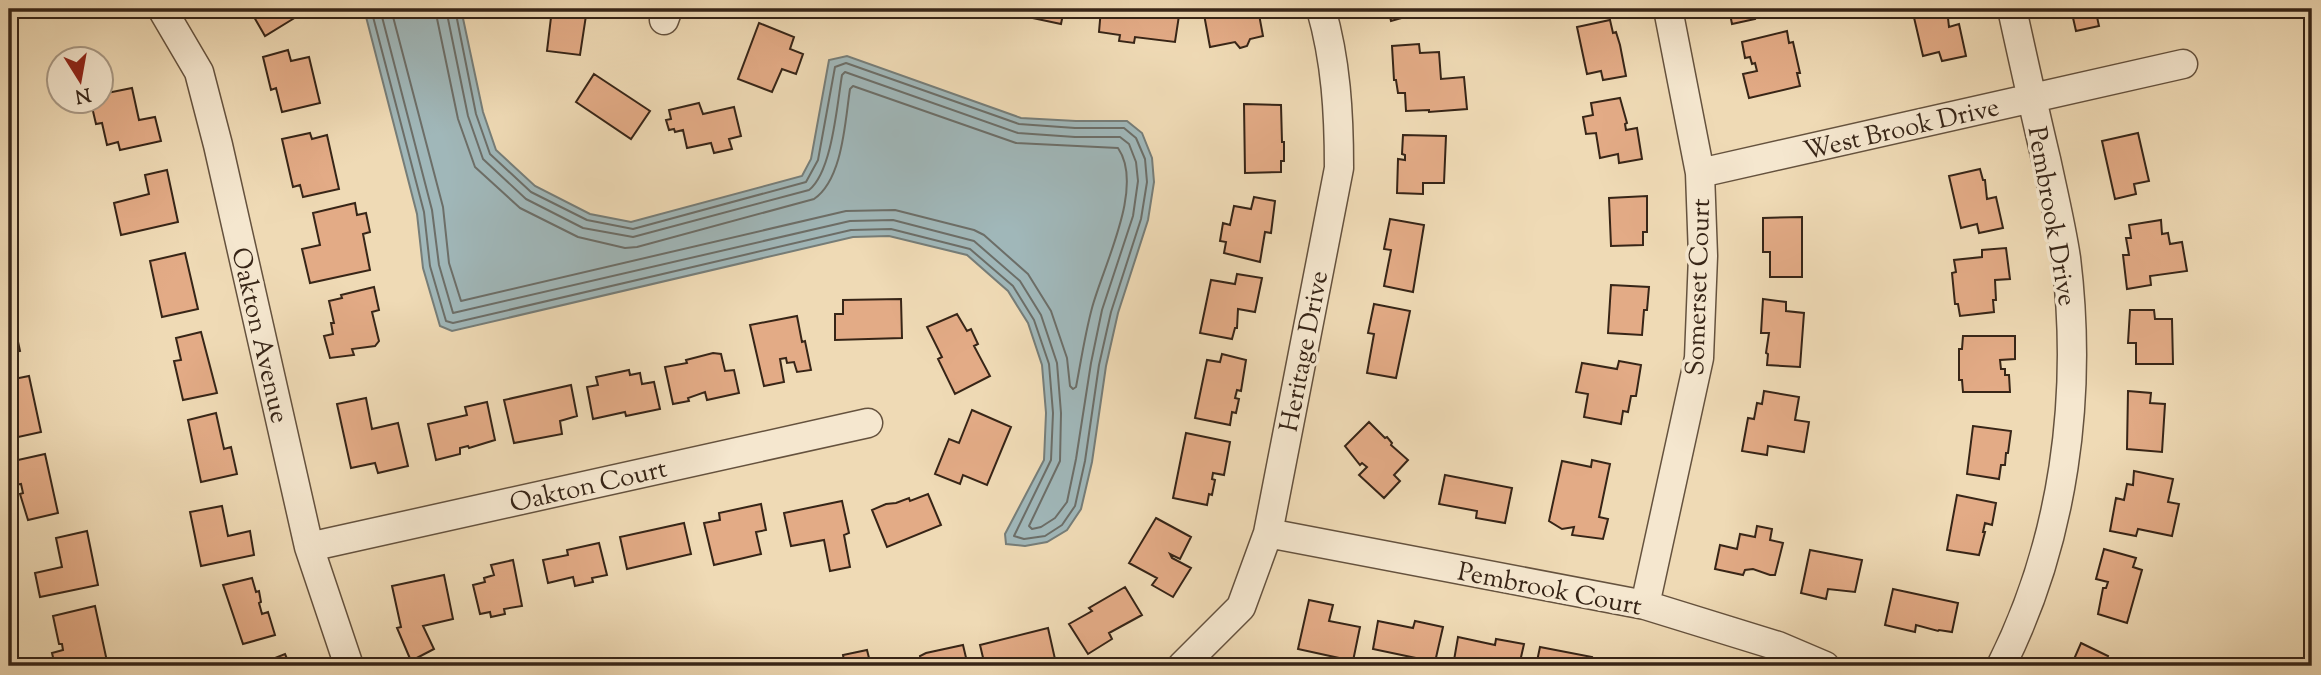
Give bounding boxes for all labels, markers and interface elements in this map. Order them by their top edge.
north arrow [46,46,116,116]
text: N [73,80,93,109]
street label: West Brook Drive [1800,90,2003,171]
street label: Pembrook Drive [2017,124,2085,309]
street label: Somerset Court [1678,198,1721,376]
street label: Oakton Avenue [220,244,297,427]
street label: Heritage Drive [1272,268,1339,435]
street label: Oakton Court [506,451,671,523]
street label: Pembrook Court [1454,554,1645,626]

